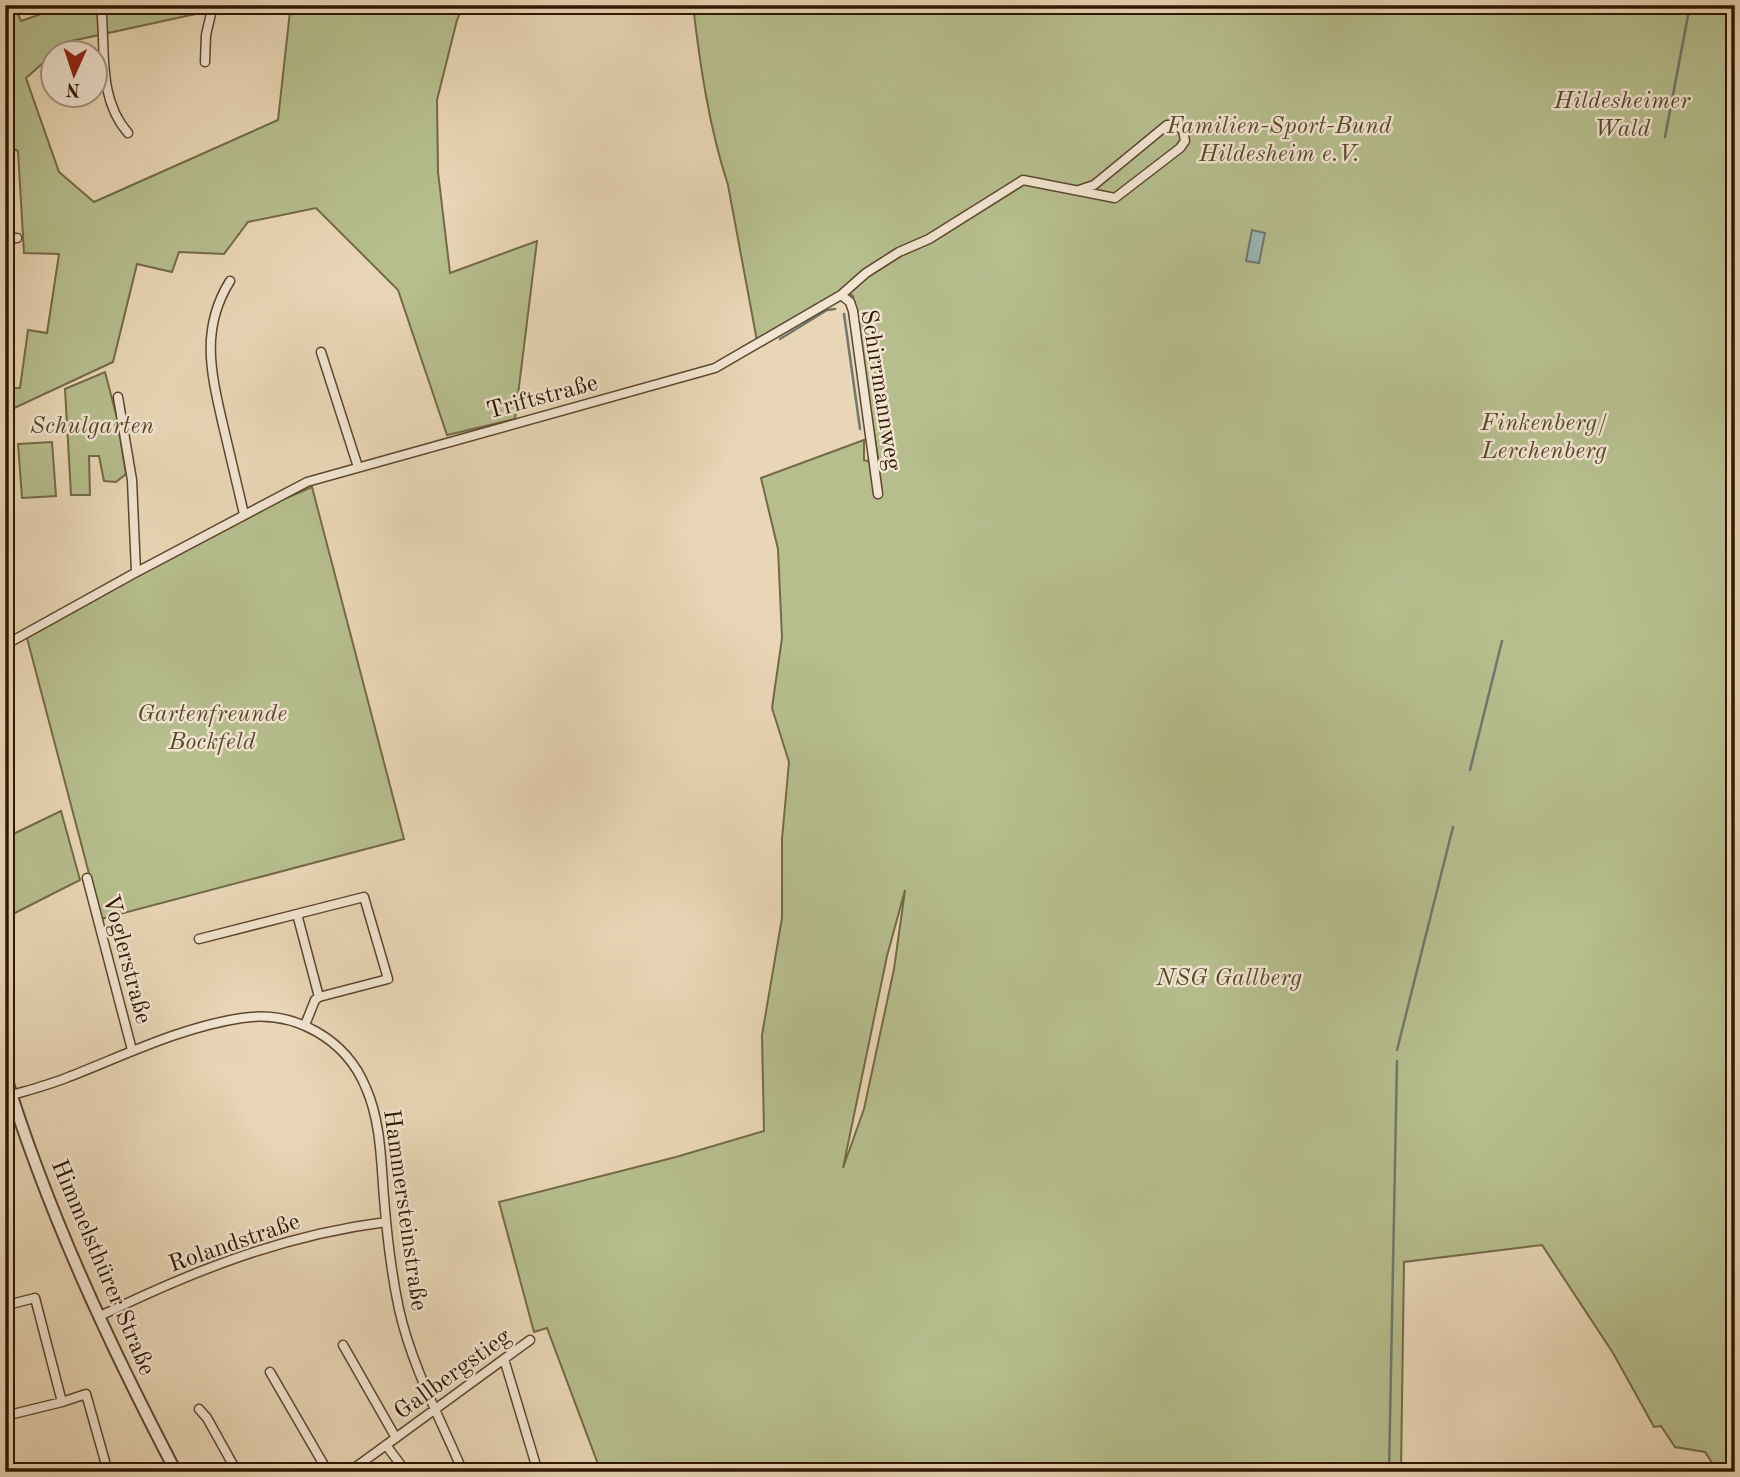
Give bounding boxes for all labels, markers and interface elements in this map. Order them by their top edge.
north arrow [38,38,108,108]
text: N [65,79,81,98]
park label: Hildesheimer Wald [1553,90,1691,142]
park label: Familien-Sport-Bund Hildesheim e.V. [1166,115,1392,167]
street label: Schirrmannweg [855,308,905,473]
street label: Triftstraße [484,372,601,424]
park label: Finkenberg/ Lerchenberg [1479,412,1608,464]
park label: Schulgarten [30,415,154,439]
park label: Gartenfreunde Bockfeld [137,703,287,755]
street label: Voglerstraße [97,892,155,1027]
park label: NSG Gallberg [1155,967,1303,991]
street label: Hammersteinstraße [378,1108,430,1313]
street label: Himmelsthürer Straße [46,1156,158,1379]
street label: Rolandstraße [166,1210,303,1278]
street label: Gallbergstieg [390,1324,516,1425]

